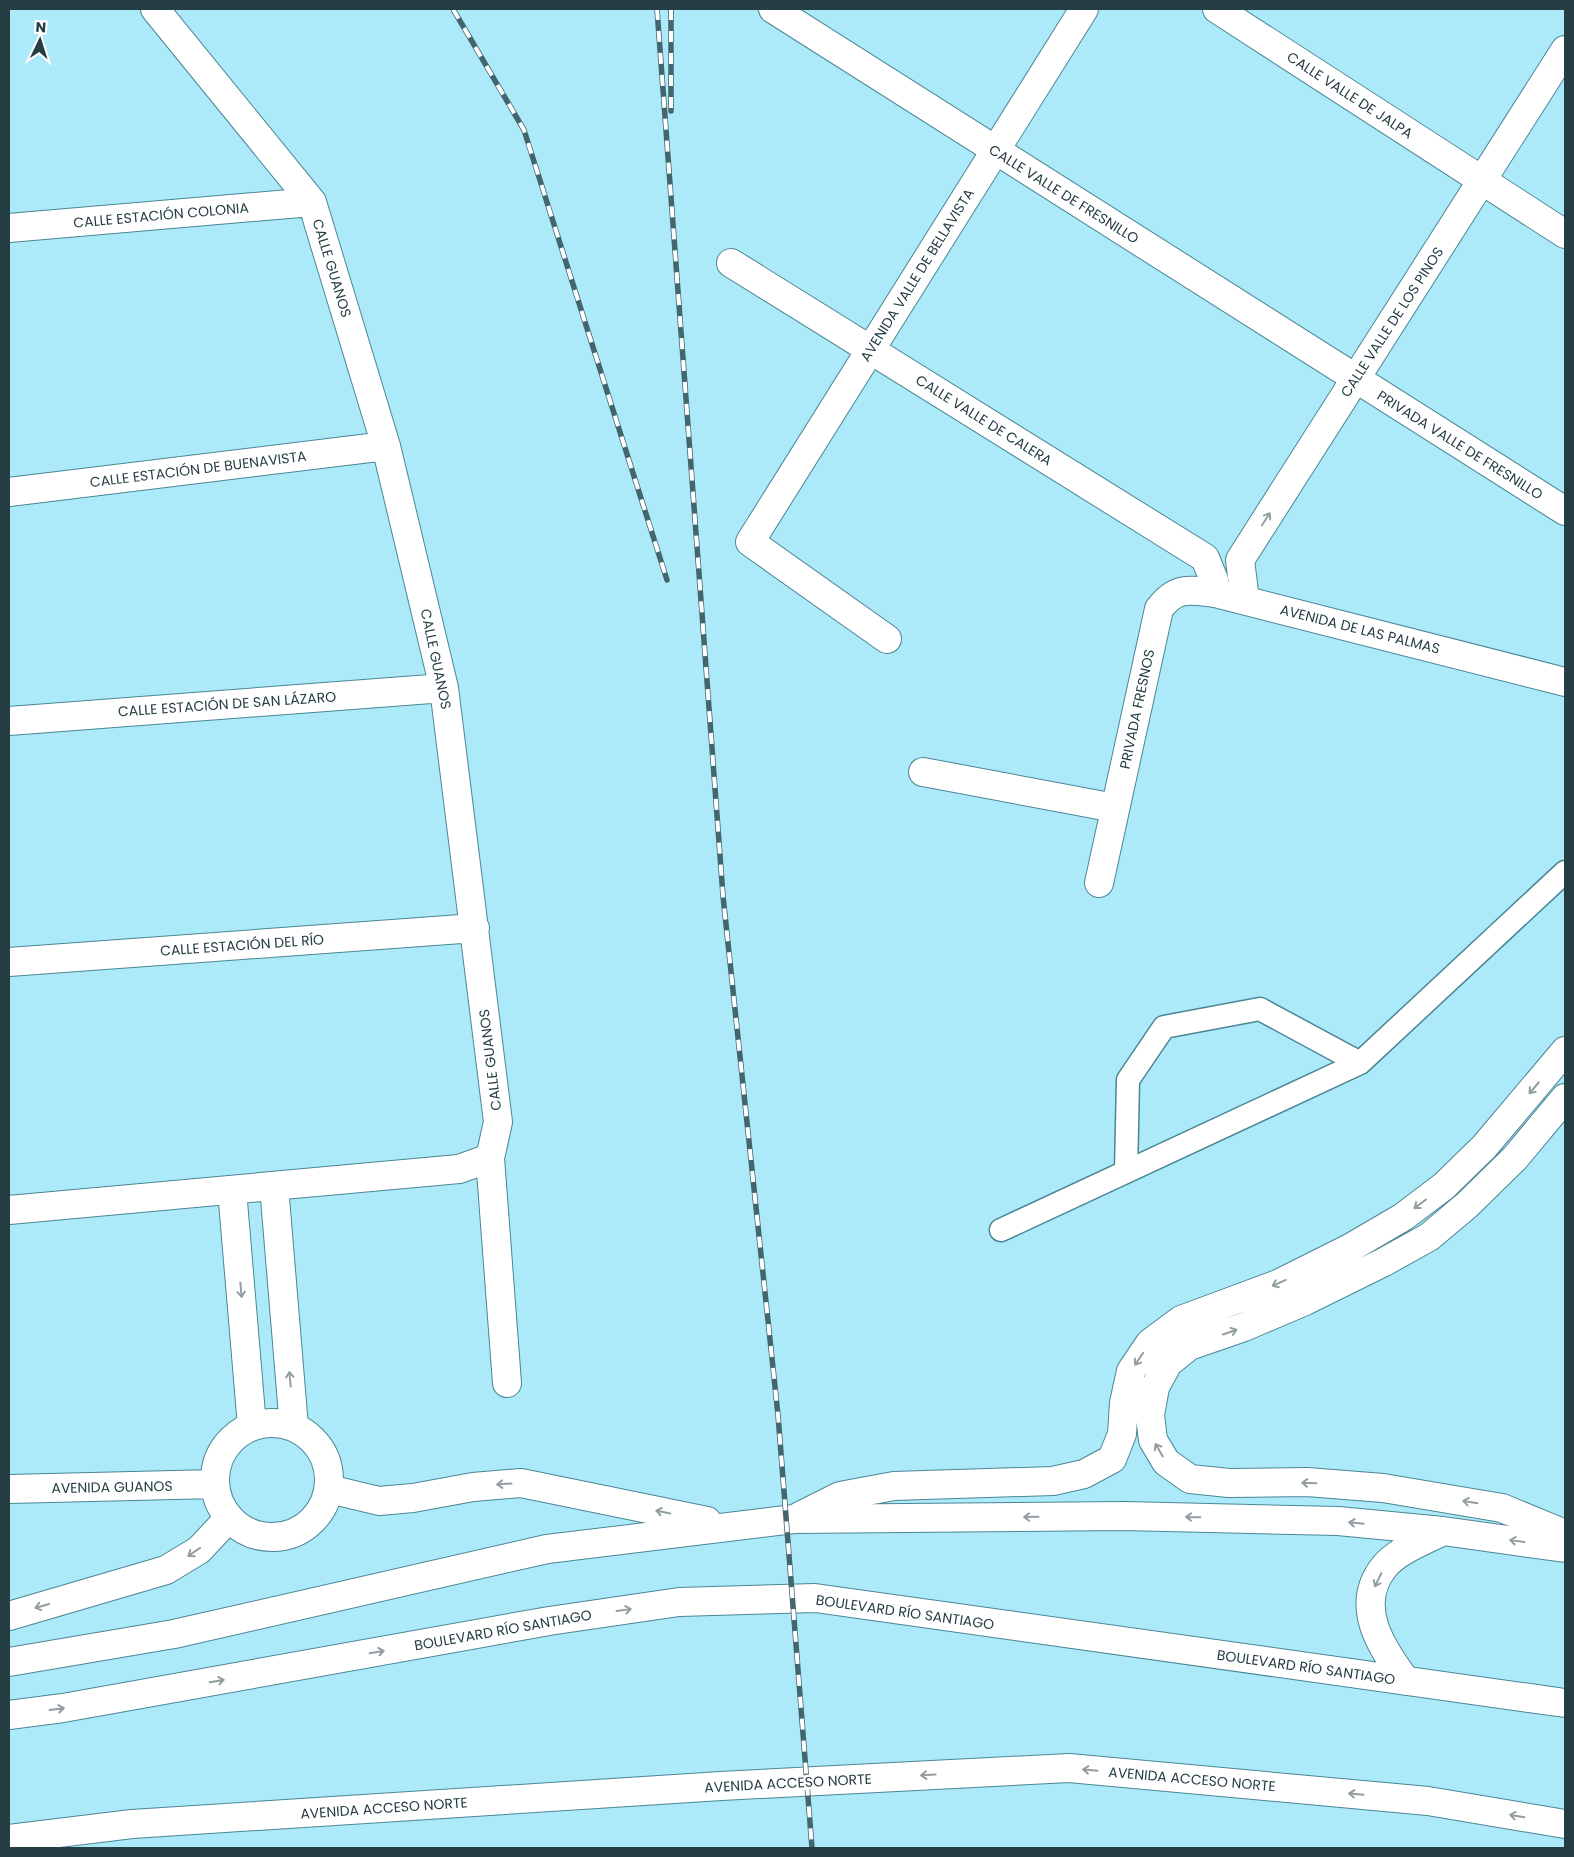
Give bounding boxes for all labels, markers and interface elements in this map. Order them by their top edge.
north arrow [15,15,65,65]
text: N [35,17,47,37]
street label: CALLE VALLE DE JALPA [1283,47,1417,143]
street label: CALLE VALLE DE FRESNILLO [985,140,1143,248]
street label: AVENIDA VALLE DE BELLAVISTA [855,185,979,365]
street label: CALLE ESTACIÓN COLONIA [72,197,250,233]
street label: CALLE GUANOS [308,216,356,320]
street label: CALLE VALLE DE LOS PINOS [1336,243,1448,401]
street label: CALLE VALLE DE CALERA [912,370,1056,470]
street label: PRIVADA VALLE DE FRESNILLO [1373,386,1547,504]
street label: CALLE ESTACIÓN DE BUENAVISTA [89,446,307,492]
one-way arrow [1261,512,1271,526]
street label: AVENIDA DE LAS PALMAS [1278,599,1442,659]
street label: CALLE GUANOS [416,607,456,711]
street label: PRIVADA FRESNOS [1115,647,1159,771]
street label: CALLE ESTACIÓN DE SAN LÁZARO [117,686,337,722]
street label: CALLE ESTACIÓN DEL RÍO [159,929,325,961]
street label: CALLE GUANOS [474,1008,506,1112]
one-way arrow [1528,1081,1539,1094]
one-way arrow [1414,1198,1427,1209]
one-way arrow [1272,1278,1287,1288]
one-way arrow [236,1282,245,1298]
one-way arrow [1222,1327,1237,1336]
one-way arrow [1134,1352,1144,1366]
one-way arrow [285,1371,294,1387]
one-way arrow [1153,1443,1163,1457]
street label: AVENIDA GUANOS [51,1476,173,1498]
one-way arrow [1301,1478,1317,1487]
one-way arrow [496,1480,512,1489]
one-way arrow [1462,1497,1478,1507]
one-way arrow [656,1507,672,1517]
one-way arrow [1023,1512,1039,1521]
one-way arrow [1185,1513,1201,1522]
one-way arrow [1348,1518,1364,1527]
one-way arrow [1509,1536,1525,1546]
one-way arrow [188,1547,202,1557]
one-way arrow [1373,1572,1382,1587]
street label: BOULEVARD RÍO SANTIAGO [815,1590,995,1634]
one-way arrow [35,1602,51,1612]
street label: BOULEVARD RÍO SANTIAGO [413,1605,593,1655]
one-way arrow [615,1605,631,1615]
street label: BOULEVARD RÍO SANTIAGO [1216,1645,1396,1689]
one-way arrow [369,1647,385,1656]
one-way arrow [209,1675,225,1685]
one-way arrow [49,1704,65,1714]
street label: AVENIDA ACCESO NORTE [1108,1762,1276,1796]
one-way arrow [1082,1765,1098,1775]
street label: AVENIDA ACCESO NORTE [704,1769,872,1797]
one-way arrow [920,1771,936,1780]
one-way arrow [1349,1789,1365,1799]
street label: AVENIDA ACCESO NORTE [300,1792,468,1824]
one-way arrow [1510,1811,1526,1821]

